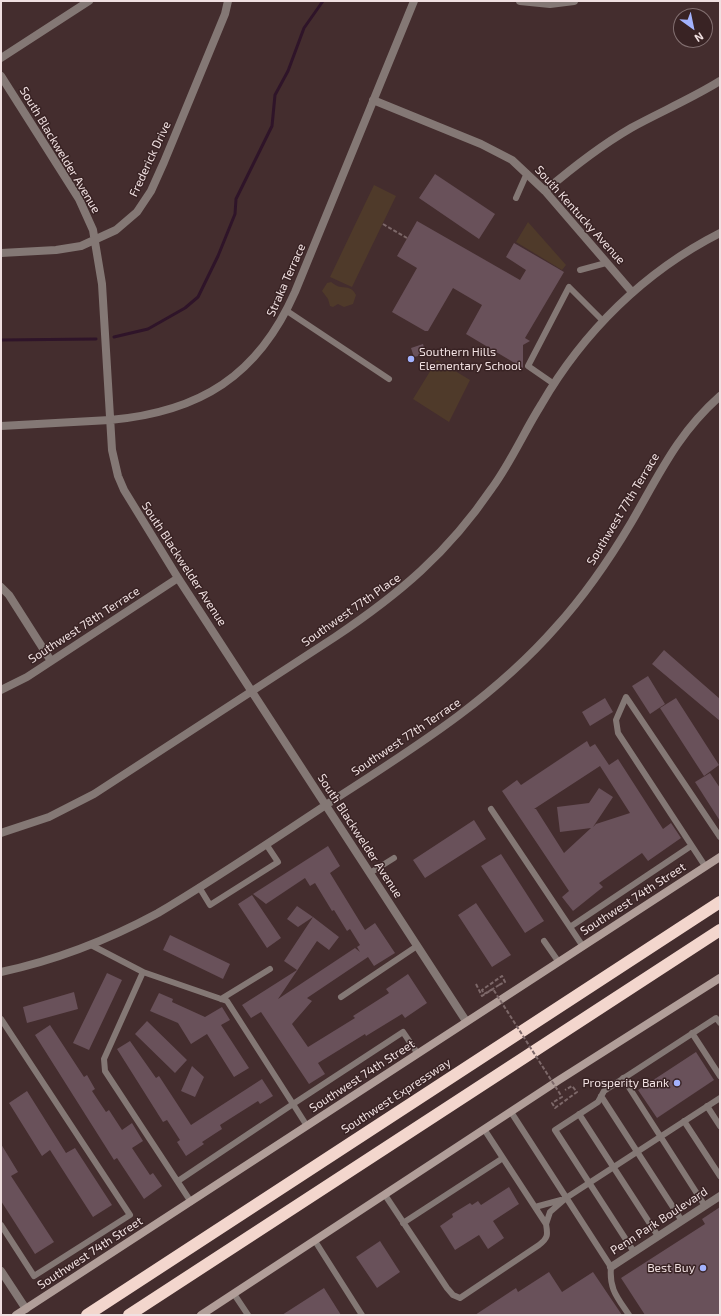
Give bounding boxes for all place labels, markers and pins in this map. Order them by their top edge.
place label: Southern Hills Elementary School [419,345,521,373]
marker: Southern Hills Elementary School [406,354,416,364]
place label: Prosperity Bank [582,1076,669,1090]
marker: Prosperity Bank [672,1078,682,1088]
place label: Best Buy [647,1261,695,1275]
marker: Best Buy [698,1263,708,1273]

